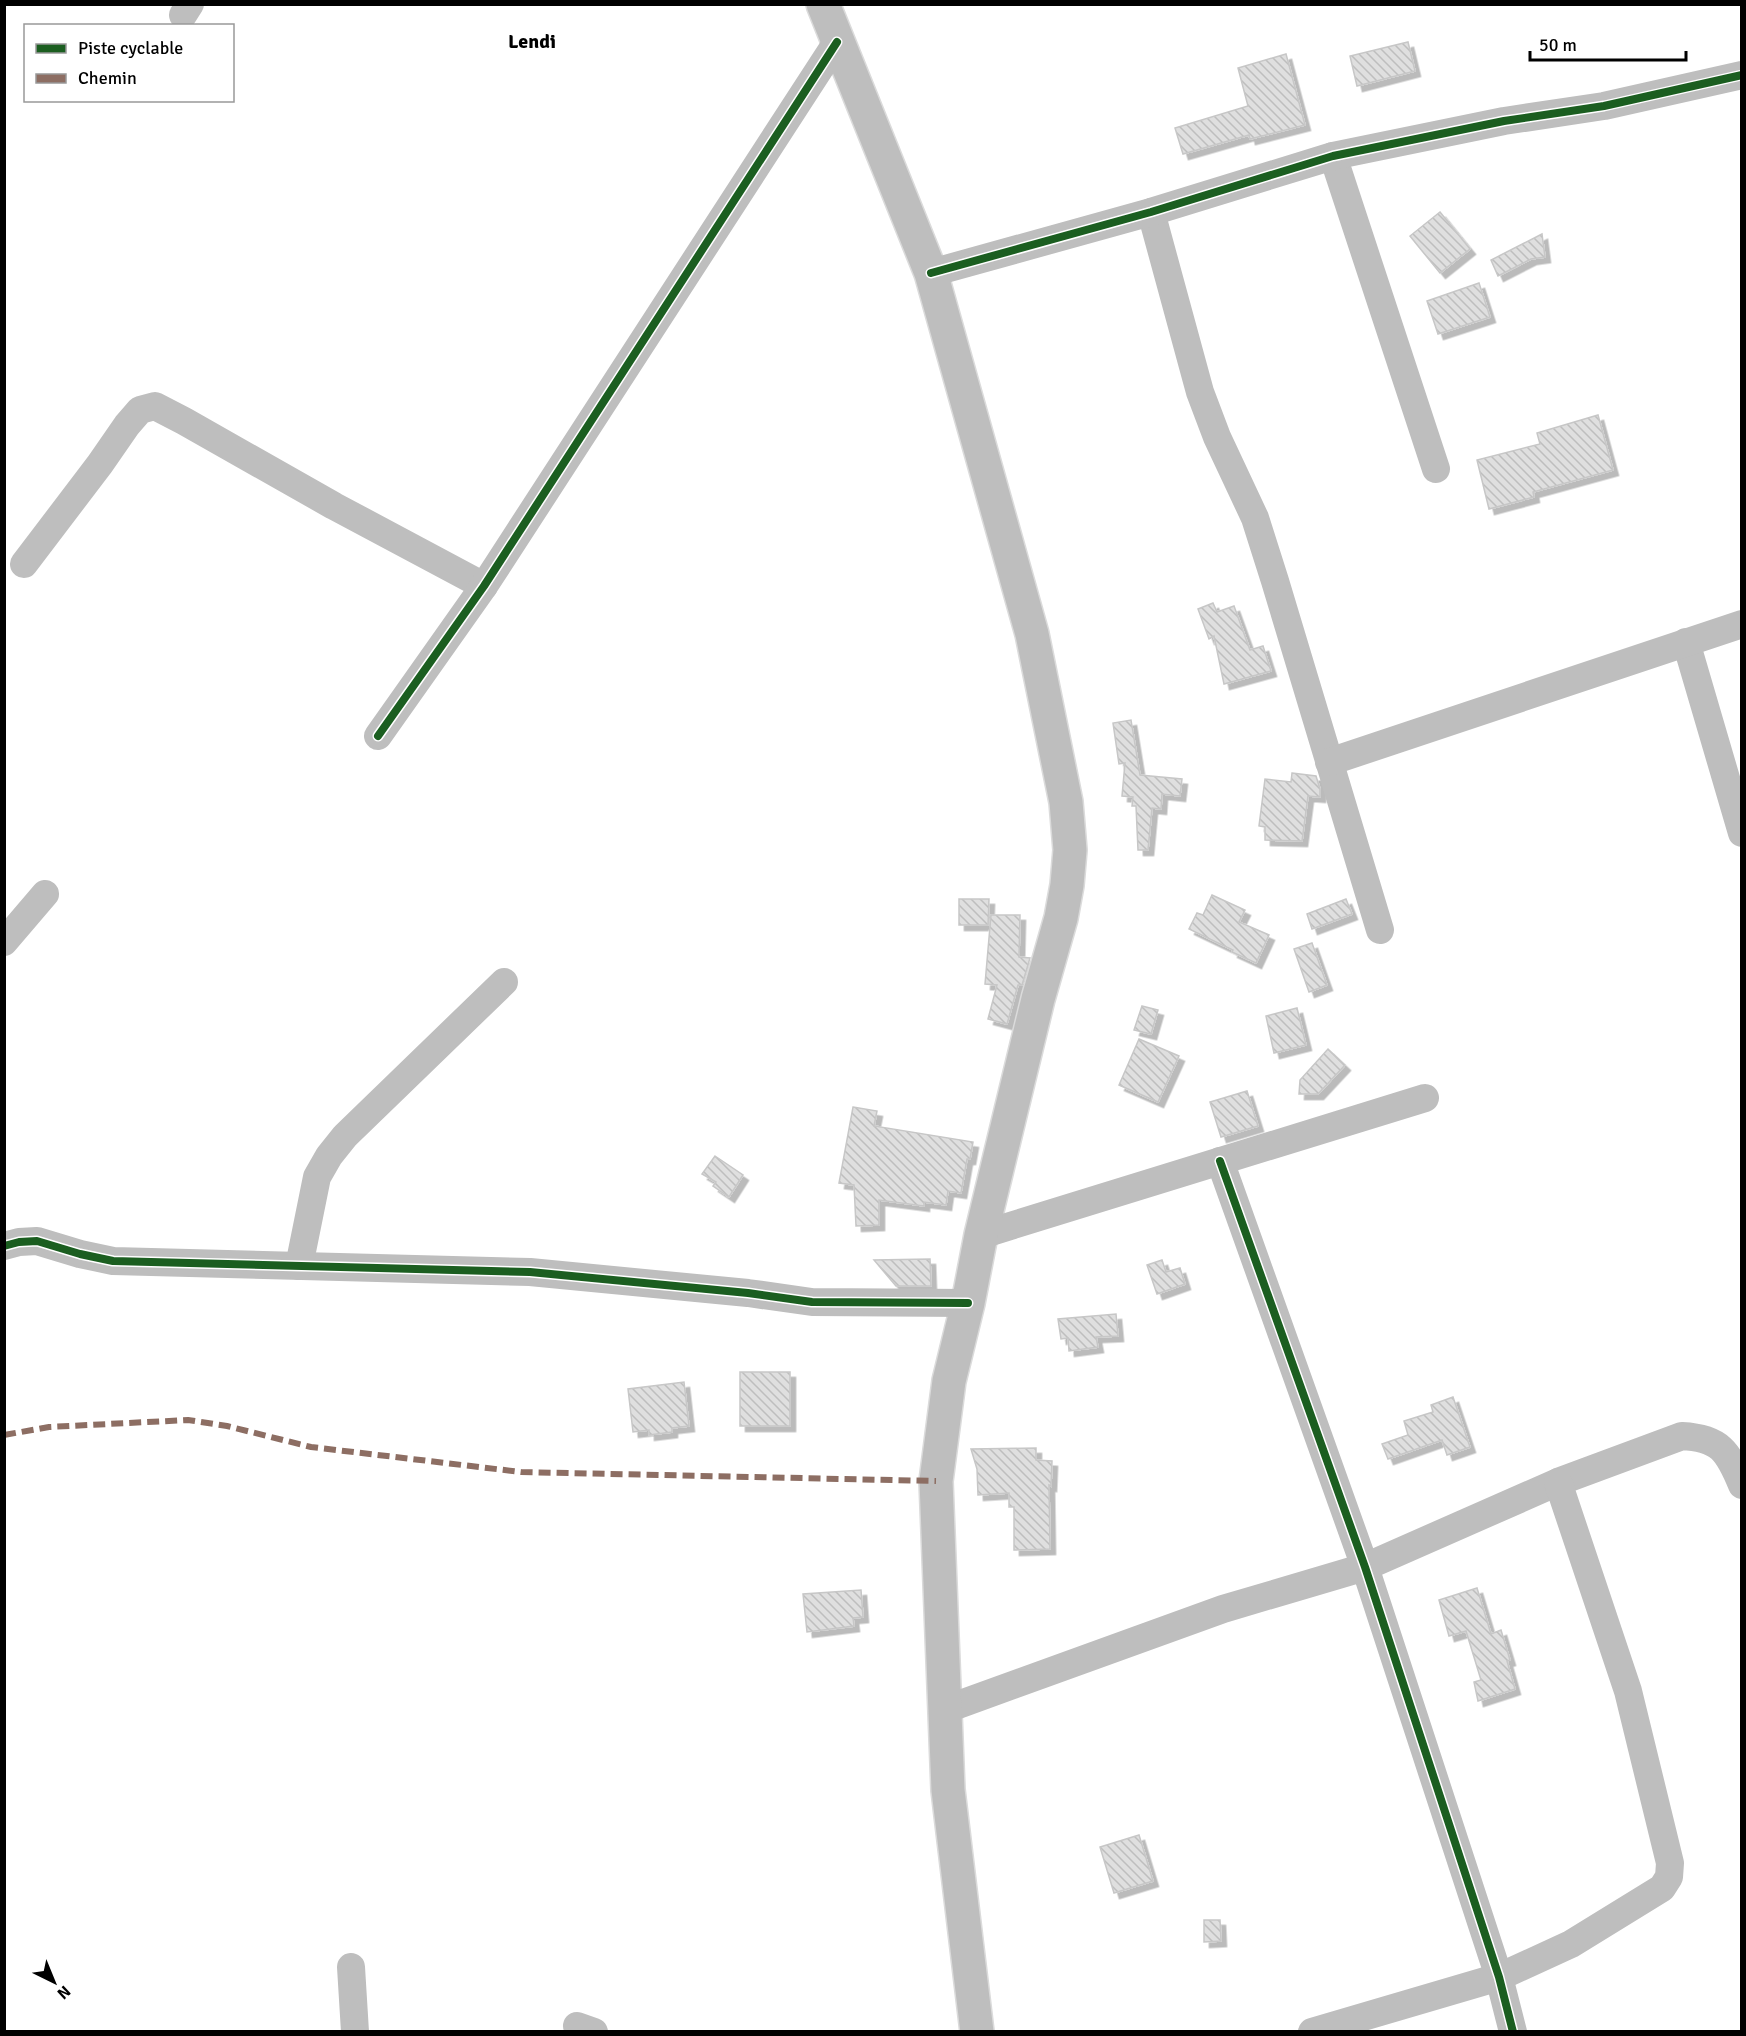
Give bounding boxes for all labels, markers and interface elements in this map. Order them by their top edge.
legend [24,24,234,102]
scale bar [1530,24,1686,62]
district label: Lendi [508,29,556,54]
text: 50 m [1539,34,1577,56]
text: Piste cyclable [78,37,183,59]
text: Chemin [78,67,137,89]
north arrow [24,1952,84,2012]
text: N [53,1981,74,2003]

